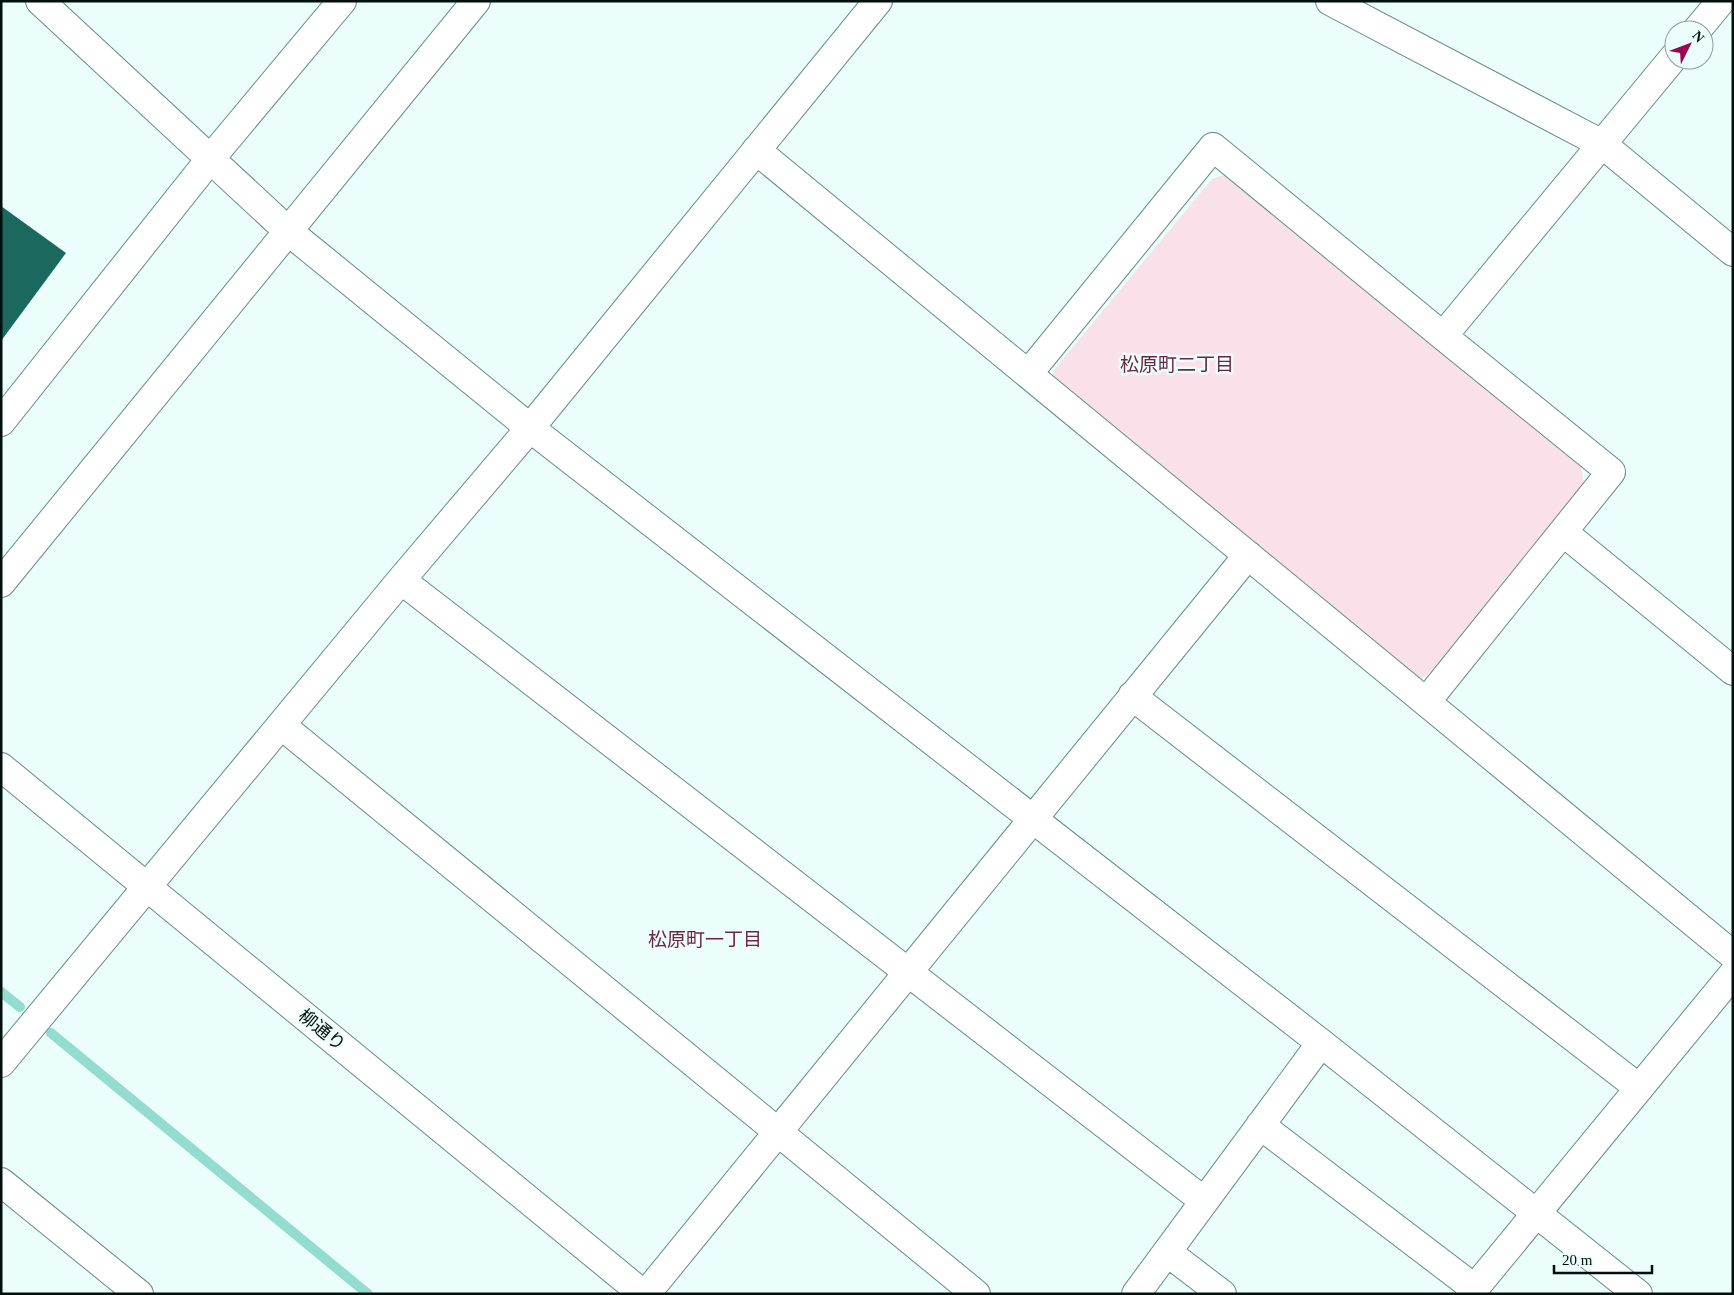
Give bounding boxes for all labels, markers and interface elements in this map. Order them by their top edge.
north arrow [1664,20,1714,70]
text: N [1689,28,1707,45]
district label: 松原町二丁目 [1120,354,1234,375]
district label: 松原町一丁目 [648,929,762,950]
street label: 柳通り [295,1005,349,1055]
scale bar [1554,1242,1652,1274]
text: 20 m [1562,1252,1593,1268]

